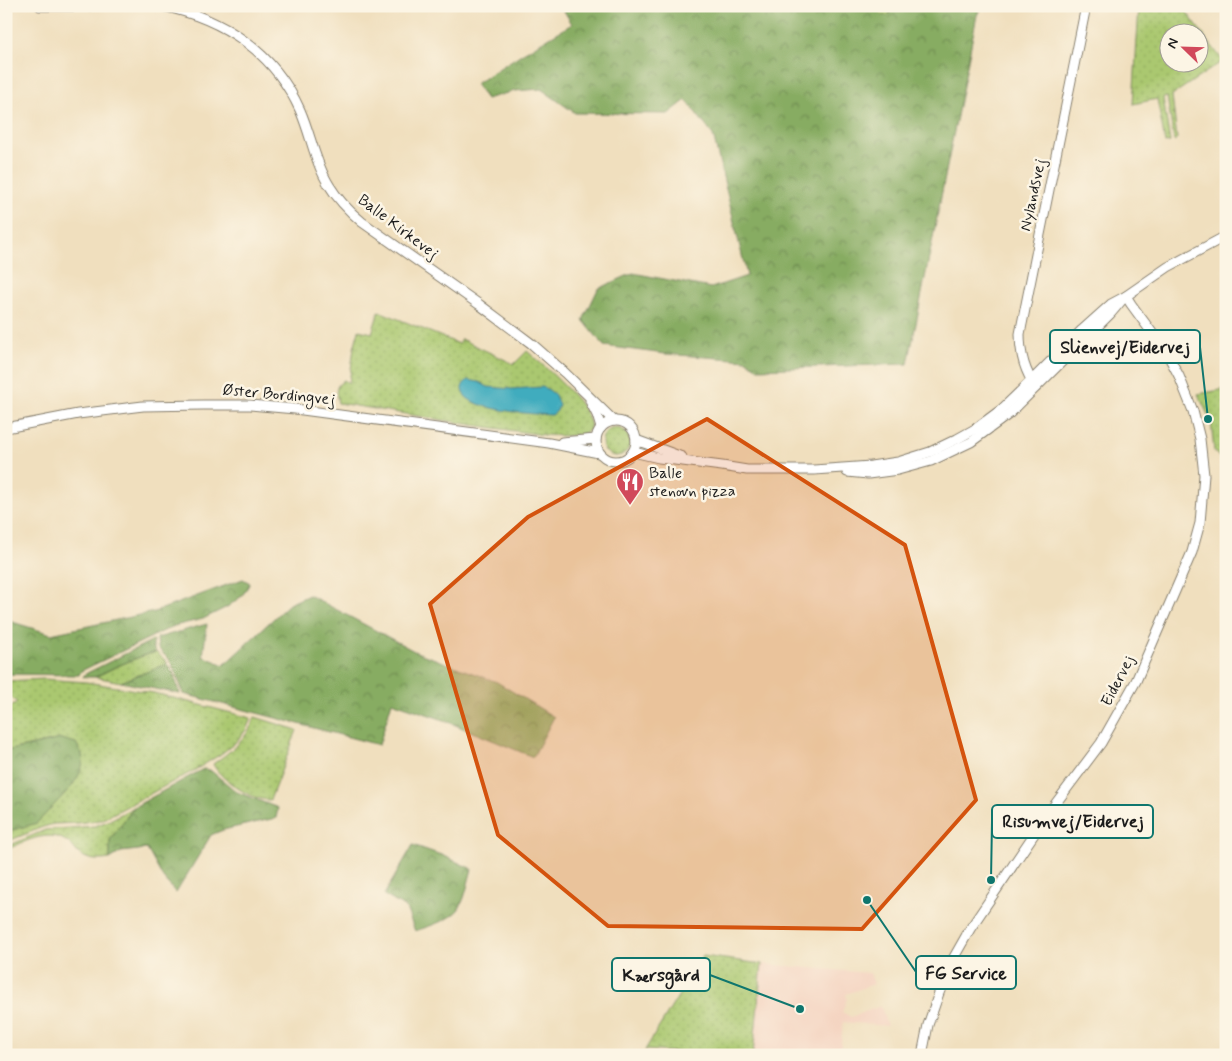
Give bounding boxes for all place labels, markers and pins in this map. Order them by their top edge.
callout: Slienvej/Eidervej [1050,330,1200,363]
place label: Balle stenovn pizza [649,463,736,502]
restaurant icon: Balle stenovn pizza [615,467,645,506]
callout: Risumvej/Eidervej [992,805,1153,838]
callout: FG Service [916,956,1016,989]
callout: Kærsgård [612,958,710,991]

